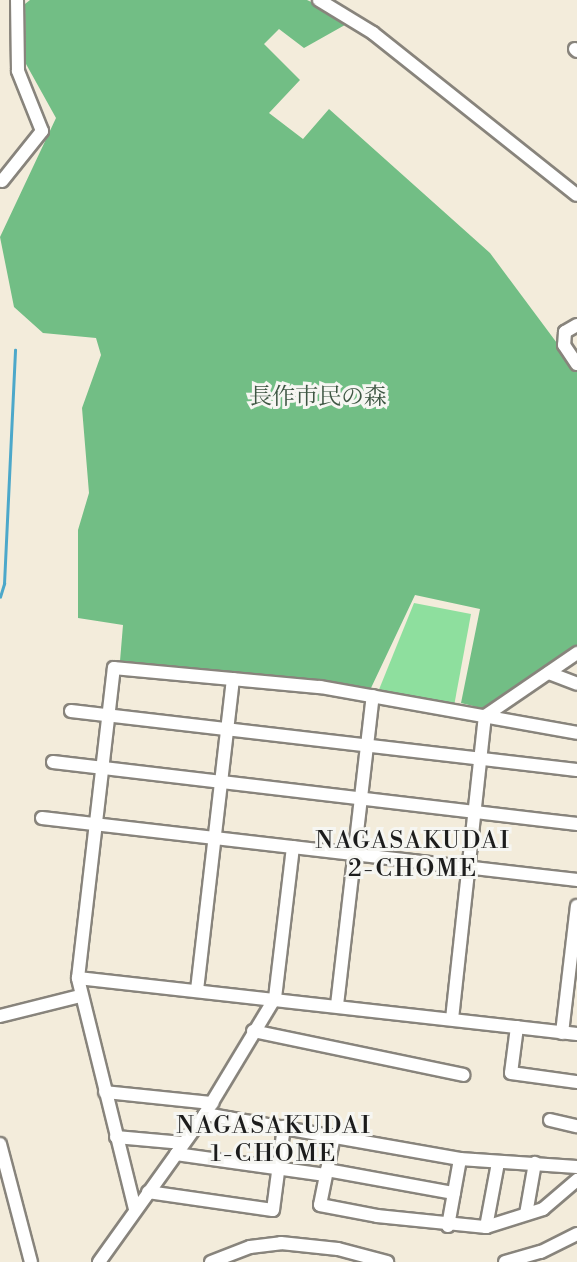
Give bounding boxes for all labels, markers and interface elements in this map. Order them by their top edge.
park label: 長作市民の森 [249,383,387,411]
district label: NAGASAKUDAI 2-CHOME [317,828,509,884]
district label: NAGASAKUDAI 1-CHOME [178,1113,370,1169]

